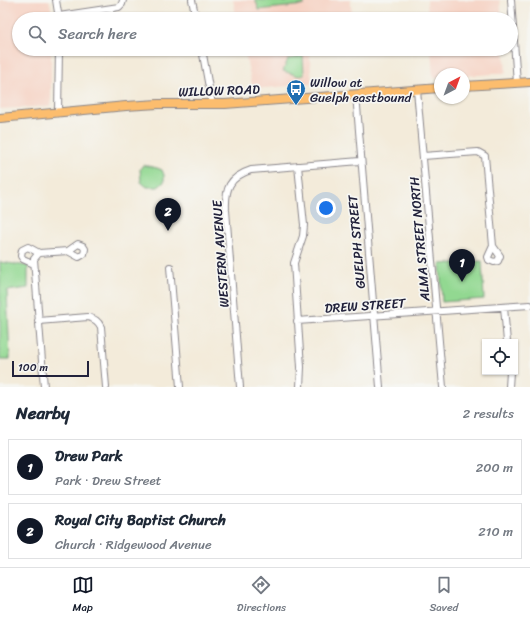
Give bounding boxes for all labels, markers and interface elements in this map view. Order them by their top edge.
search box [12,12,518,56]
text: Search here [58,21,137,47]
icon: search [26,23,48,45]
north arrow [434,68,470,104]
place label: Willow at Guelph eastbound [310,71,412,109]
street label: WILLOW ROAD [178,78,260,103]
bus stop icon: Willow at Guelph eastbound [285,78,307,106]
street label: ALMA STREET NORTH [403,175,436,303]
street label: GUELPH STREET [341,193,372,290]
pin: 2 [155,198,181,231]
your location [316,198,336,218]
street label: WESTERN AVENUE [205,199,236,308]
pin: 1 [449,249,475,282]
street label: DREW STREET [324,291,407,320]
map controls [482,339,518,375]
button: locate [482,339,518,375]
text: 100 m [18,358,48,377]
scale bar [12,359,89,378]
text: Nearby [16,398,70,428]
text: 2 results [463,402,514,425]
text: Drew Park [55,443,123,469]
text: 1 [27,456,33,479]
text: 200 m [476,456,513,479]
text: Park · Drew Street [55,469,161,492]
text: Royal City Baptist Church [55,507,226,533]
text: 2 [26,520,34,543]
text: 210 m [478,520,513,543]
text: Church · Ridgewood Avenue [55,533,212,556]
tab: Map [72,574,94,617]
tab: Directions [237,574,286,617]
tab: Saved [429,574,458,617]

